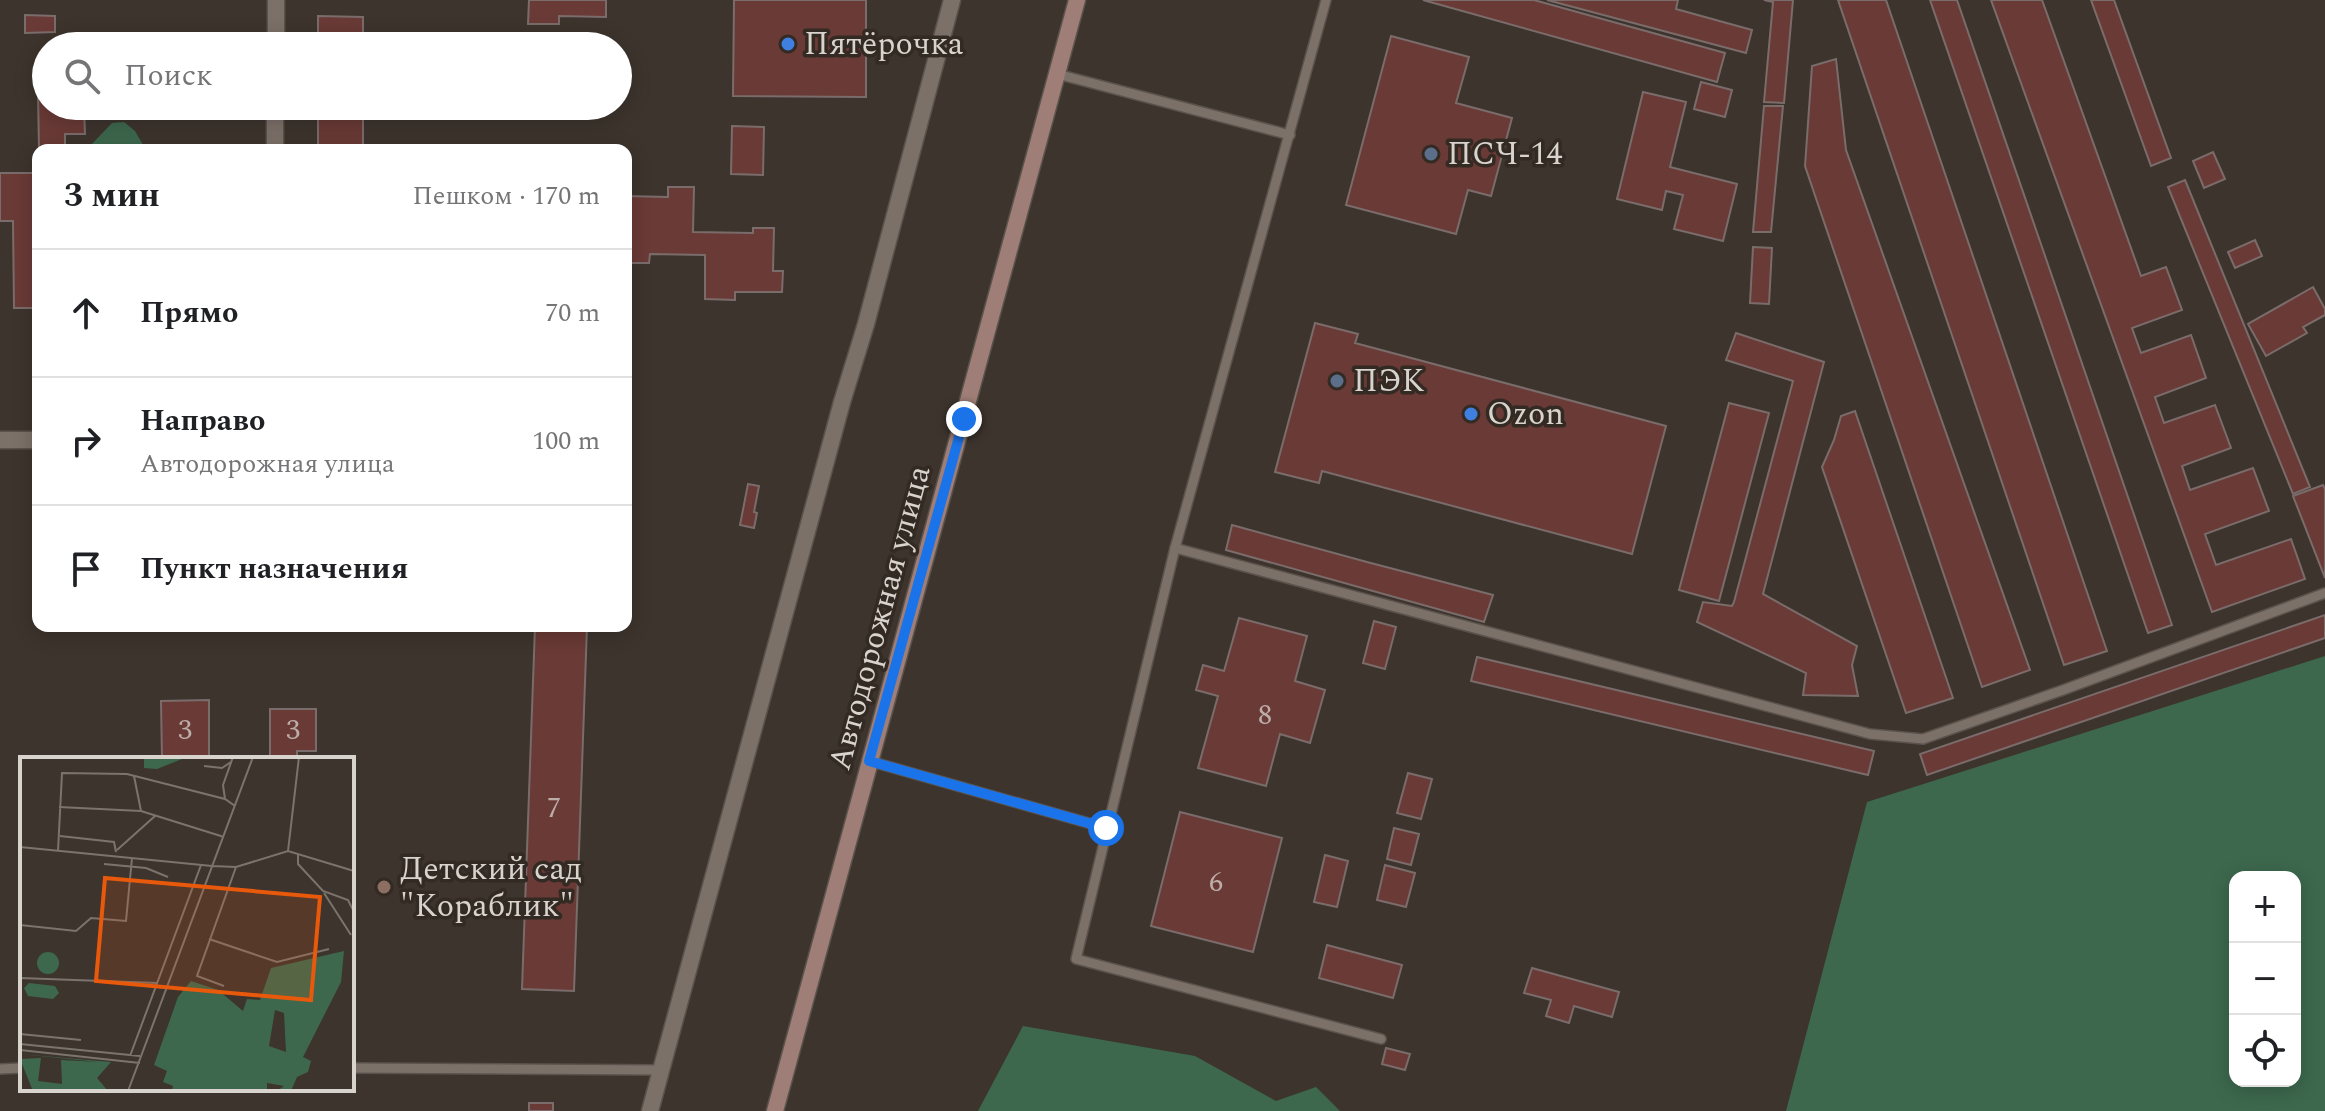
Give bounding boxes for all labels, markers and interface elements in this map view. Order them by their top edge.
place label: Пятёрочка [804,20,964,69]
search box [32,32,632,120]
marker: Пятёрочка [779,35,797,53]
text: Поиск [124,53,213,99]
icon: search [60,54,104,98]
place label: ПСЧ-14 [1447,130,1563,179]
marker: ПСЧ-14 [1422,145,1440,163]
text: 3 мин [64,170,160,222]
text: Пешком · 170 m [413,176,600,216]
text: Прямо [140,290,238,336]
icon: ahead [64,291,108,335]
text: 70 m [545,293,600,333]
place label: ПЭК [1353,357,1425,406]
marker: ПЭК [1328,372,1346,390]
place label: Ozon [1487,390,1564,439]
text: Направо [140,398,265,444]
route end [946,401,982,437]
marker: Ozon [1462,405,1480,423]
icon: right [64,419,108,463]
text: 100 m [532,421,600,461]
text: Автодорожная улица [140,444,395,484]
street label: Автодорожная улица [816,460,944,776]
text: Пункт назначения [140,546,408,592]
icon: arrive [64,547,108,591]
house number: 8 [1258,694,1272,737]
house number: 3 [178,709,192,752]
house number: 3 [286,709,300,752]
inset map [20,757,354,1091]
house number: 7 [547,787,561,830]
route start [1088,810,1124,846]
place label: Детский сад "Кораблик" [400,845,582,931]
house number: 6 [1209,861,1223,904]
map controls [2229,871,2301,1087]
button: + [2229,871,2301,943]
marker: Детский сад "Кораблик" [375,878,393,896]
button: − [2229,943,2301,1015]
button: locate [2229,1015,2301,1087]

